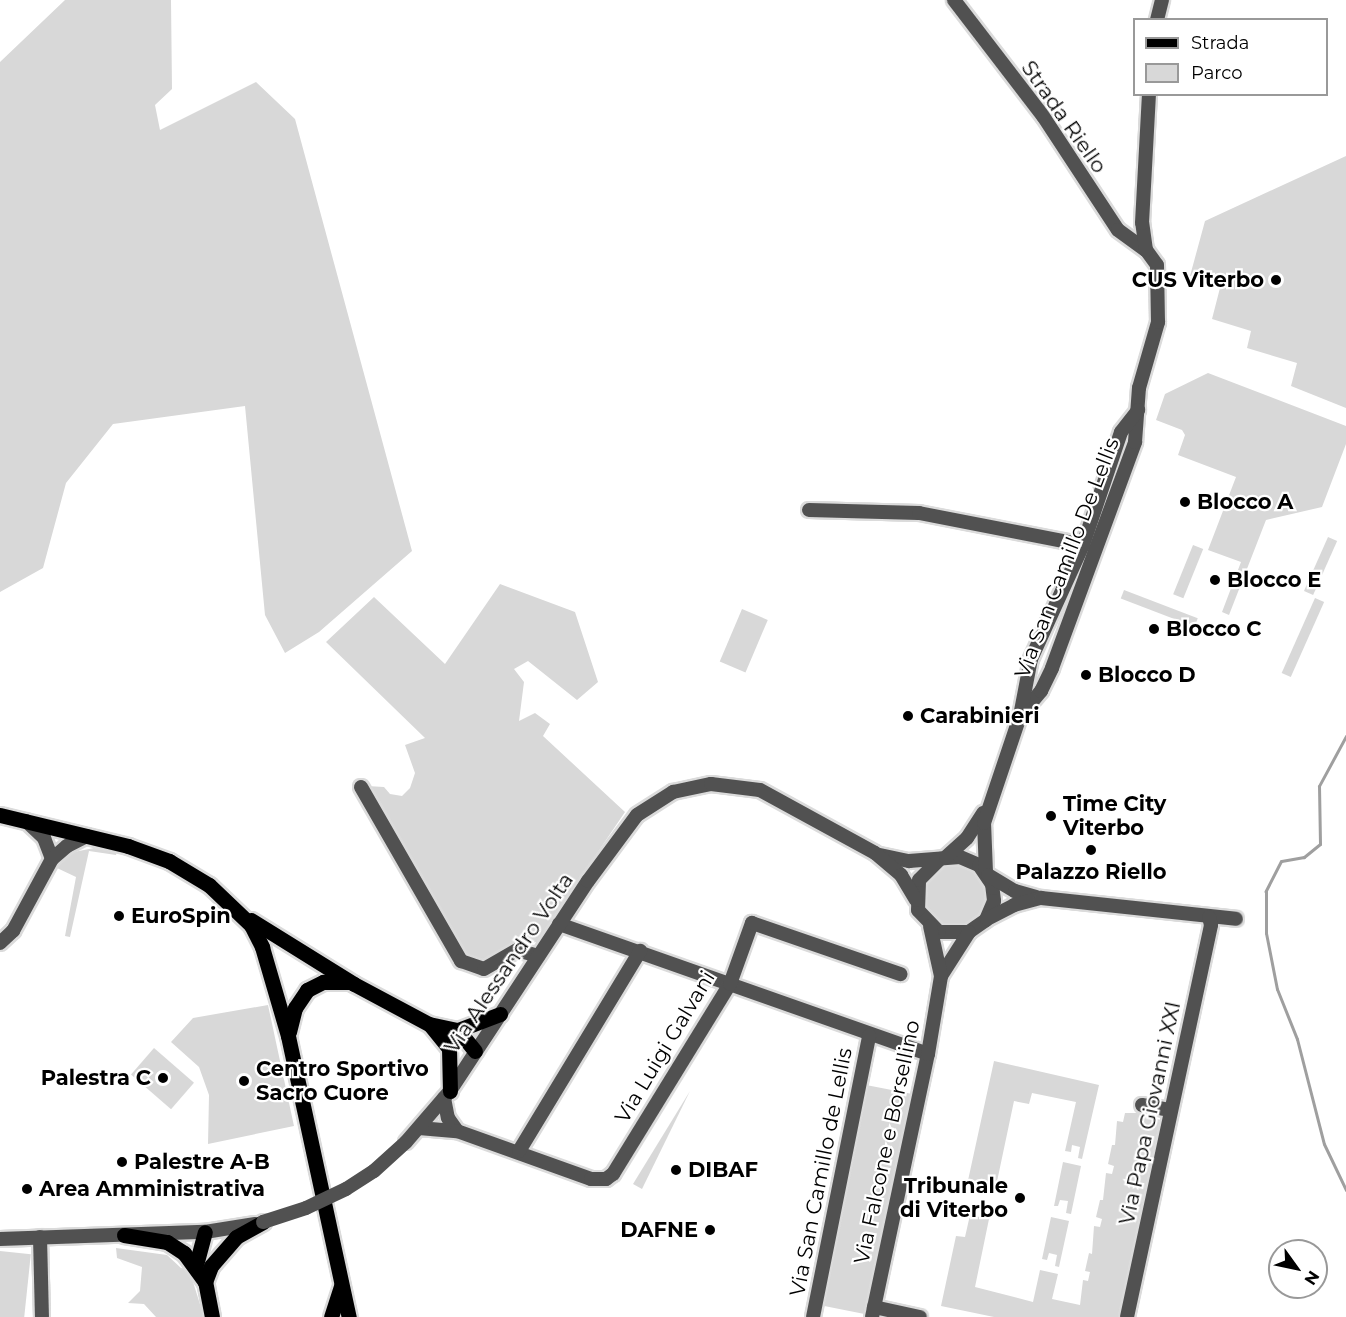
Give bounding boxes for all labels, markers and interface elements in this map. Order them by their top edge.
legend [1133,18,1328,96]
text: Strada [1191,32,1249,54]
street label: Strada Riello [1016,56,1112,178]
text: Parco [1191,62,1243,84]
place label: CUS Viterbo [1132,267,1264,293]
marker: CUS Viterbo [1269,273,1283,287]
street label: Via San Camillo De Lellis [1009,434,1125,682]
place label: Blocco A [1197,489,1293,515]
marker: Blocco A [1178,495,1192,509]
place label: Blocco E [1227,567,1321,593]
marker: Blocco E [1208,573,1222,587]
place label: Blocco C [1166,616,1262,642]
marker: Blocco C [1147,622,1161,636]
place label: Blocco D [1098,662,1196,688]
marker: Blocco D [1079,668,1093,682]
place label: Carabinieri [920,703,1039,729]
marker: Carabinieri [901,709,915,723]
place label: Time City Viterbo [1063,791,1166,841]
marker: Time City Viterbo [1044,809,1058,823]
marker: Palazzo Riello [1084,843,1098,857]
place label: Palazzo Riello [1015,859,1167,885]
street label: Via Alessandro Volta [439,868,579,1058]
place label: EuroSpin [131,903,231,929]
marker: EuroSpin [112,909,126,923]
street label: Via Luigi Galvani [610,966,720,1128]
street label: Via Papa Giovanni XXI [1114,999,1186,1227]
street label: Via Falcone e Borsellino [849,1018,925,1266]
street label: Via San Camillo de Lellis [785,1046,857,1298]
place label: Centro Sportivo Sacro Cuore [256,1056,429,1106]
place label: Palestra C [41,1065,151,1091]
marker: Palestra C [156,1071,170,1085]
marker: Centro Sportivo Sacro Cuore [237,1074,251,1088]
place label: Palestre A-B [134,1149,270,1175]
marker: Palestre A-B [115,1155,129,1169]
place label: DIBAF [688,1157,758,1183]
marker: DIBAF [669,1163,683,1177]
place label: Tribunale di Viterbo [900,1173,1008,1223]
place label: Area Amministrativa [39,1176,265,1202]
marker: Area Amministrativa [20,1182,34,1196]
marker: Tribunale di Viterbo [1013,1191,1027,1205]
place label: DAFNE [620,1217,698,1243]
marker: DAFNE [703,1223,717,1237]
north arrow [1268,1239,1328,1299]
text: N [1300,1267,1323,1289]

